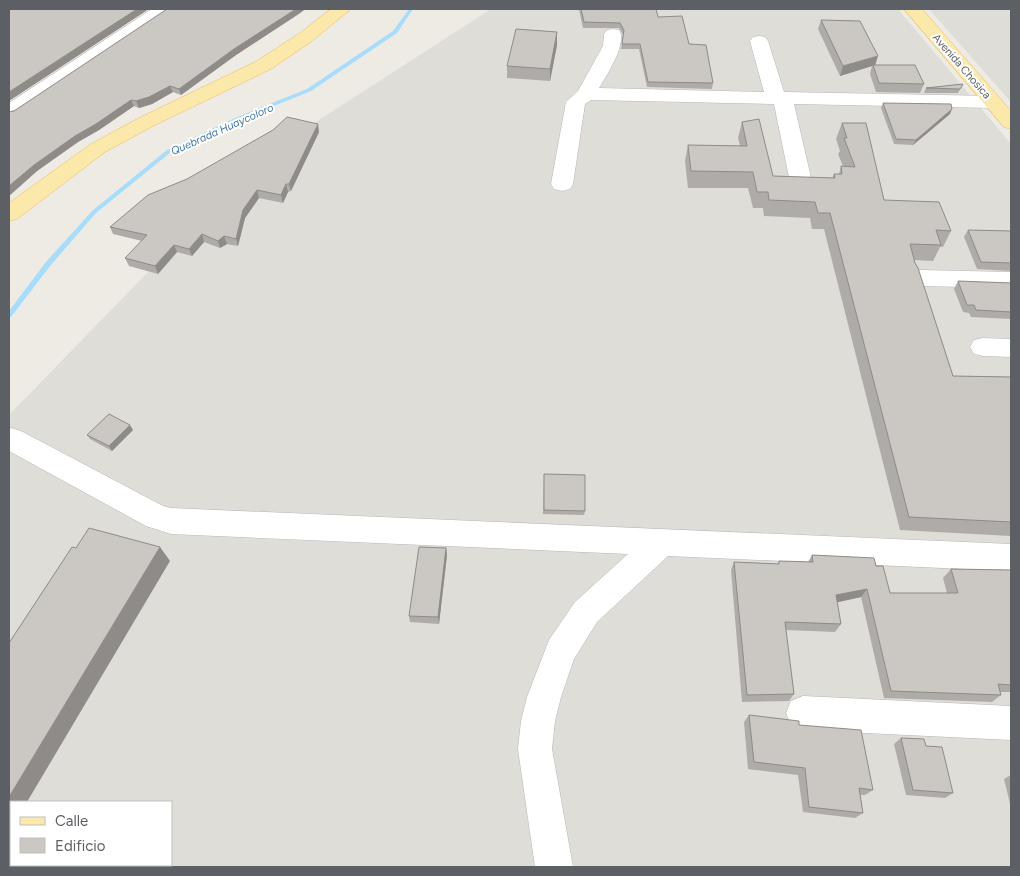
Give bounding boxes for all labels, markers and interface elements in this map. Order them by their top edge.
street label: Avenida Chosica [930,31,993,102]
water label: Quebrada Huaycoloro [169,101,276,158]
legend [10,801,172,866]
text: Calle [55,812,88,830]
text: Edificio [55,837,106,855]

